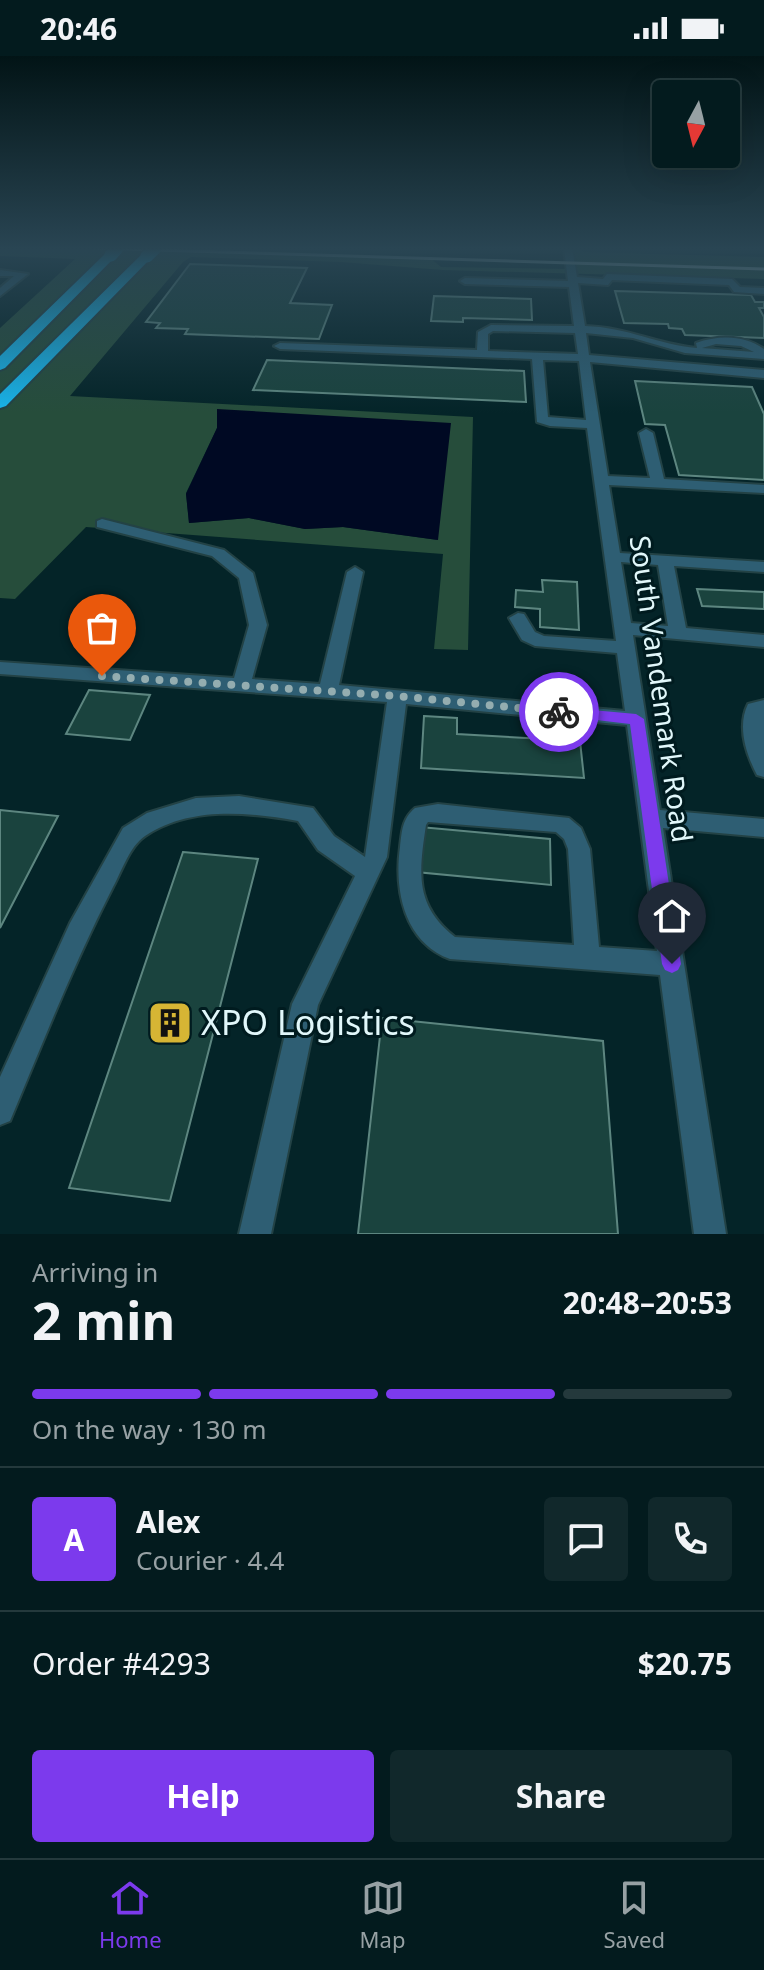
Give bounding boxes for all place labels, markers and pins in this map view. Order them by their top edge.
pin [68,594,136,676]
pin [638,882,706,964]
building icon: XPO Logistics [146,999,194,1047]
place label: XPO Logistics [201,999,415,1045]

